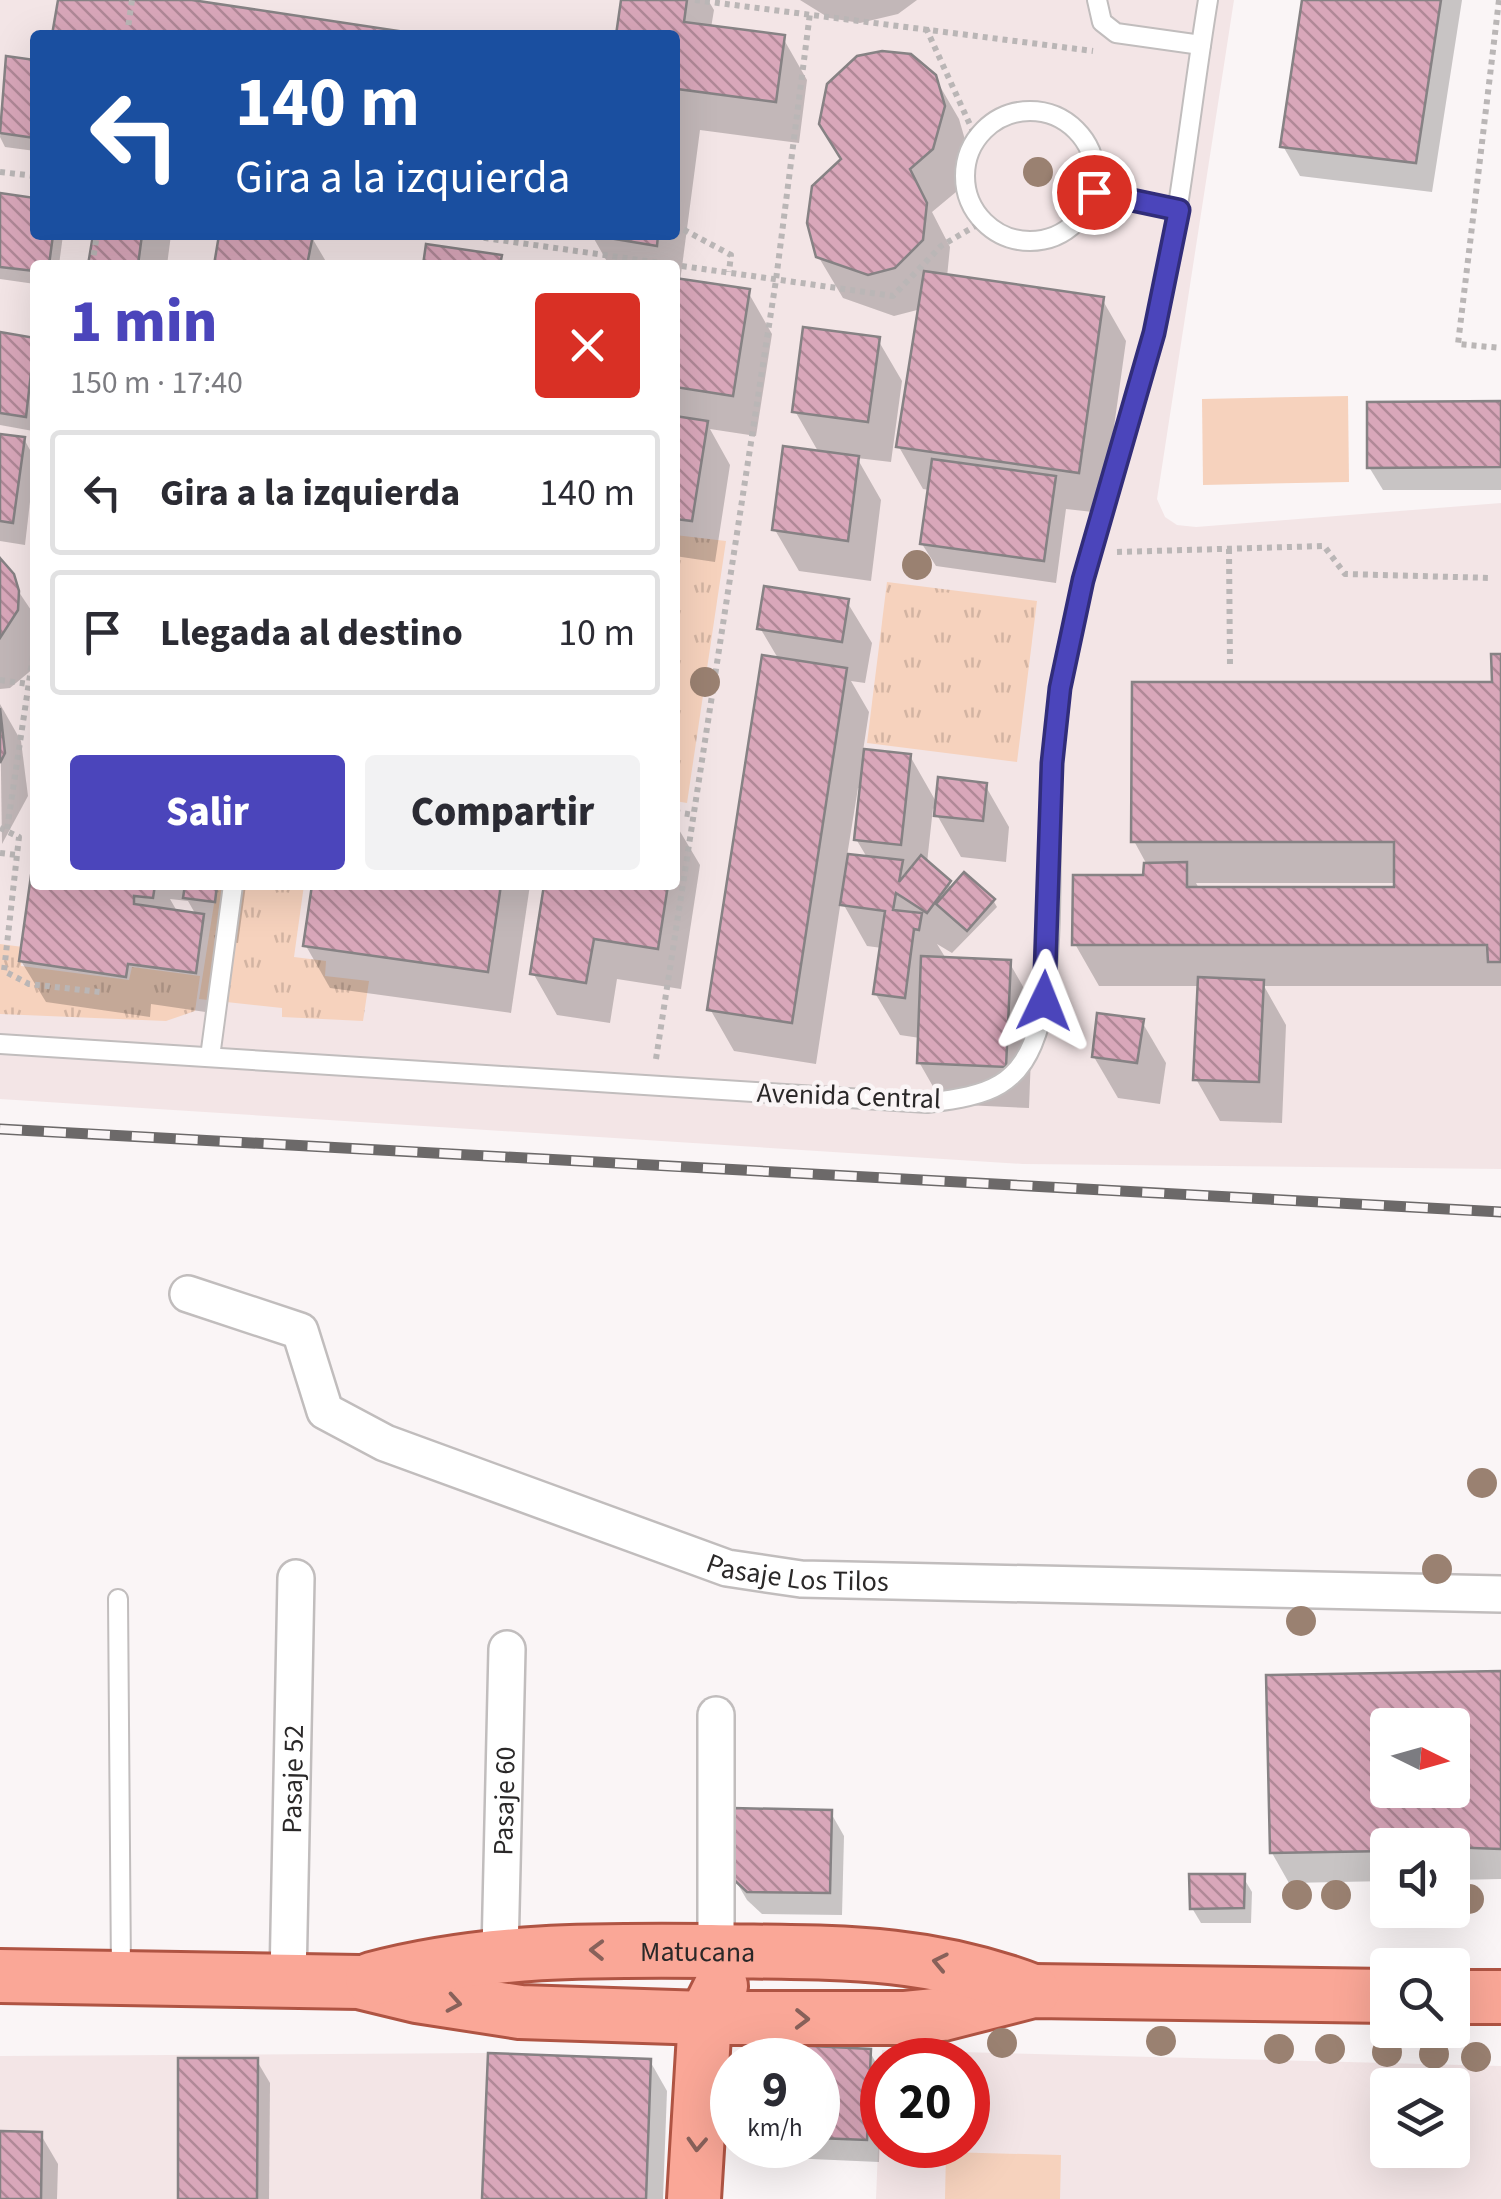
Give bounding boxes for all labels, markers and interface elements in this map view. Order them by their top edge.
text: 140 m [235,53,420,153]
icon: left [70,70,200,200]
text: Gira a la izquierda [235,146,570,210]
pin [1052,150,1137,235]
icon: arrive [1067,165,1122,220]
text: 1 min [70,280,217,365]
button: close [535,293,640,398]
text: 150 m · 17:40 [70,360,243,406]
icon: left [75,465,130,520]
text: Gira a la izquierda [160,466,460,520]
text: 140 m [539,466,635,520]
icon: arrive [75,605,130,660]
text: Llegada al destino [160,606,463,660]
text: 10 m [558,606,635,660]
button: Salir [70,755,345,870]
button: Compartir [365,755,640,870]
position arrow [992,949,1096,1053]
street label: Avenida Central [756,1073,942,1119]
street label: Pasaje Los Tilos [701,1543,889,1602]
north arrow [1370,1708,1470,1808]
map controls [1370,1708,1470,2168]
street label: Pasaje 52 [272,1724,314,1834]
street label: Pasaje 60 [483,1746,526,1856]
button: sound [1370,1828,1470,1928]
street label: Matucana [640,1932,755,1973]
one-way arrow [589,1939,604,1961]
button: search [1370,1948,1470,2048]
one-way arrow [932,1952,949,1973]
one-way arrow [446,1992,462,2013]
one-way arrow [795,2009,811,2030]
speed limit sign: 20 [860,2038,990,2168]
text: 9 [762,2055,788,2126]
button: layers [1370,2068,1470,2168]
text: km/h [747,2110,803,2146]
one-way arrow [687,2136,708,2152]

